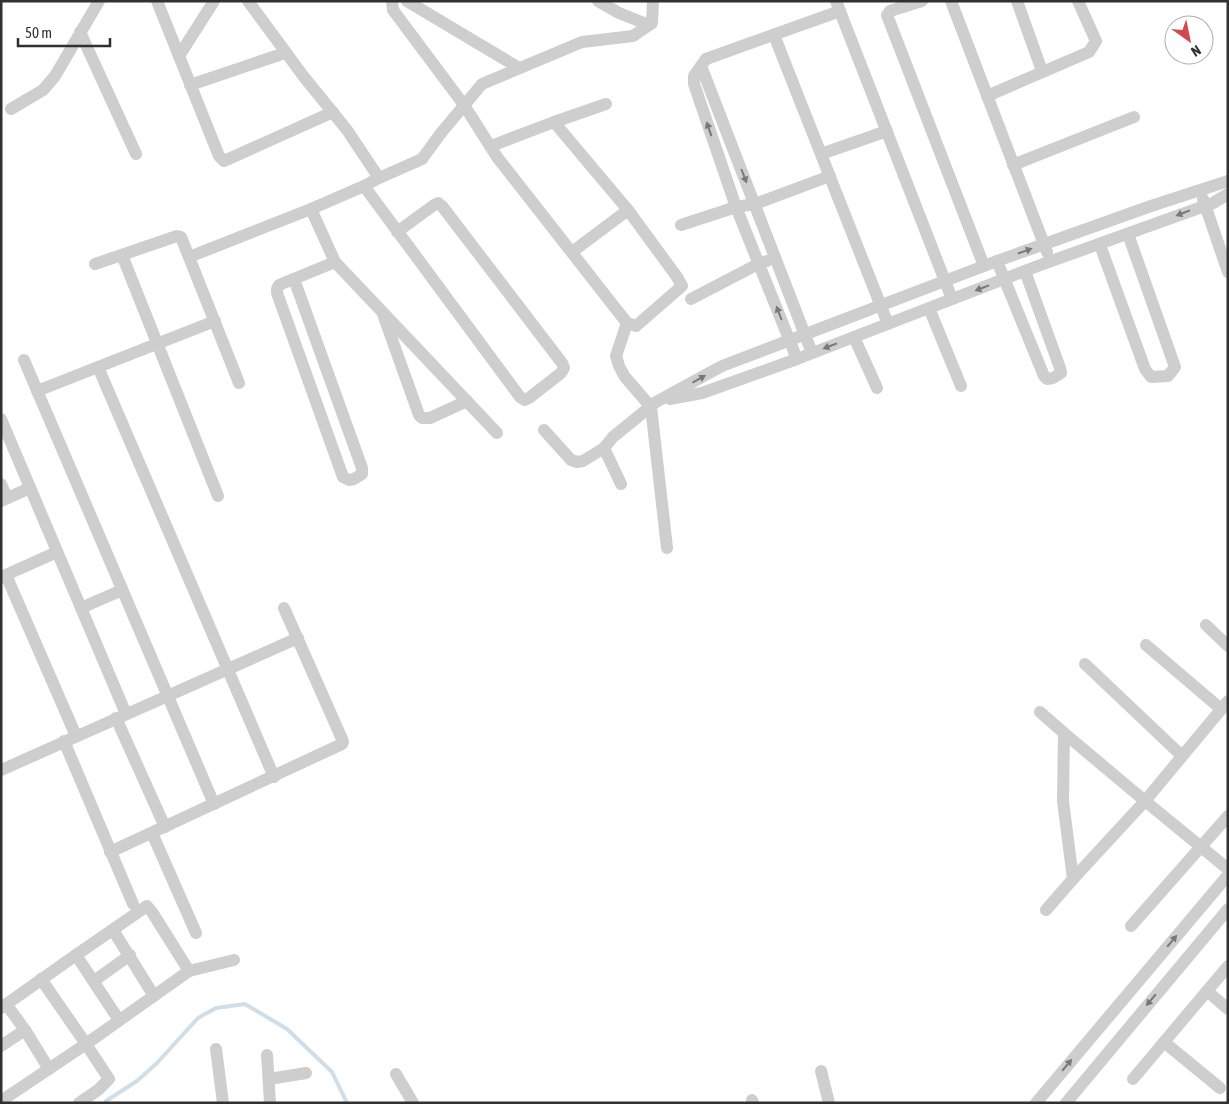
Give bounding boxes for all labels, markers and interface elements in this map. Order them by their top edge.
scale bar [18,15,110,47]
north arrow [1164,15,1214,65]
text: 50 m [25,24,52,41]
text: N [1188,42,1204,60]
one-way arrow [705,121,712,136]
one-way arrow [741,169,749,183]
one-way arrow [1176,210,1191,218]
one-way arrow [1017,247,1032,254]
one-way arrow [974,284,989,292]
one-way arrow [775,305,783,320]
one-way arrow [822,342,837,350]
one-way arrow [692,375,707,383]
one-way arrow [1166,935,1177,948]
one-way arrow [1146,993,1157,1006]
one-way arrow [1061,1059,1072,1071]

